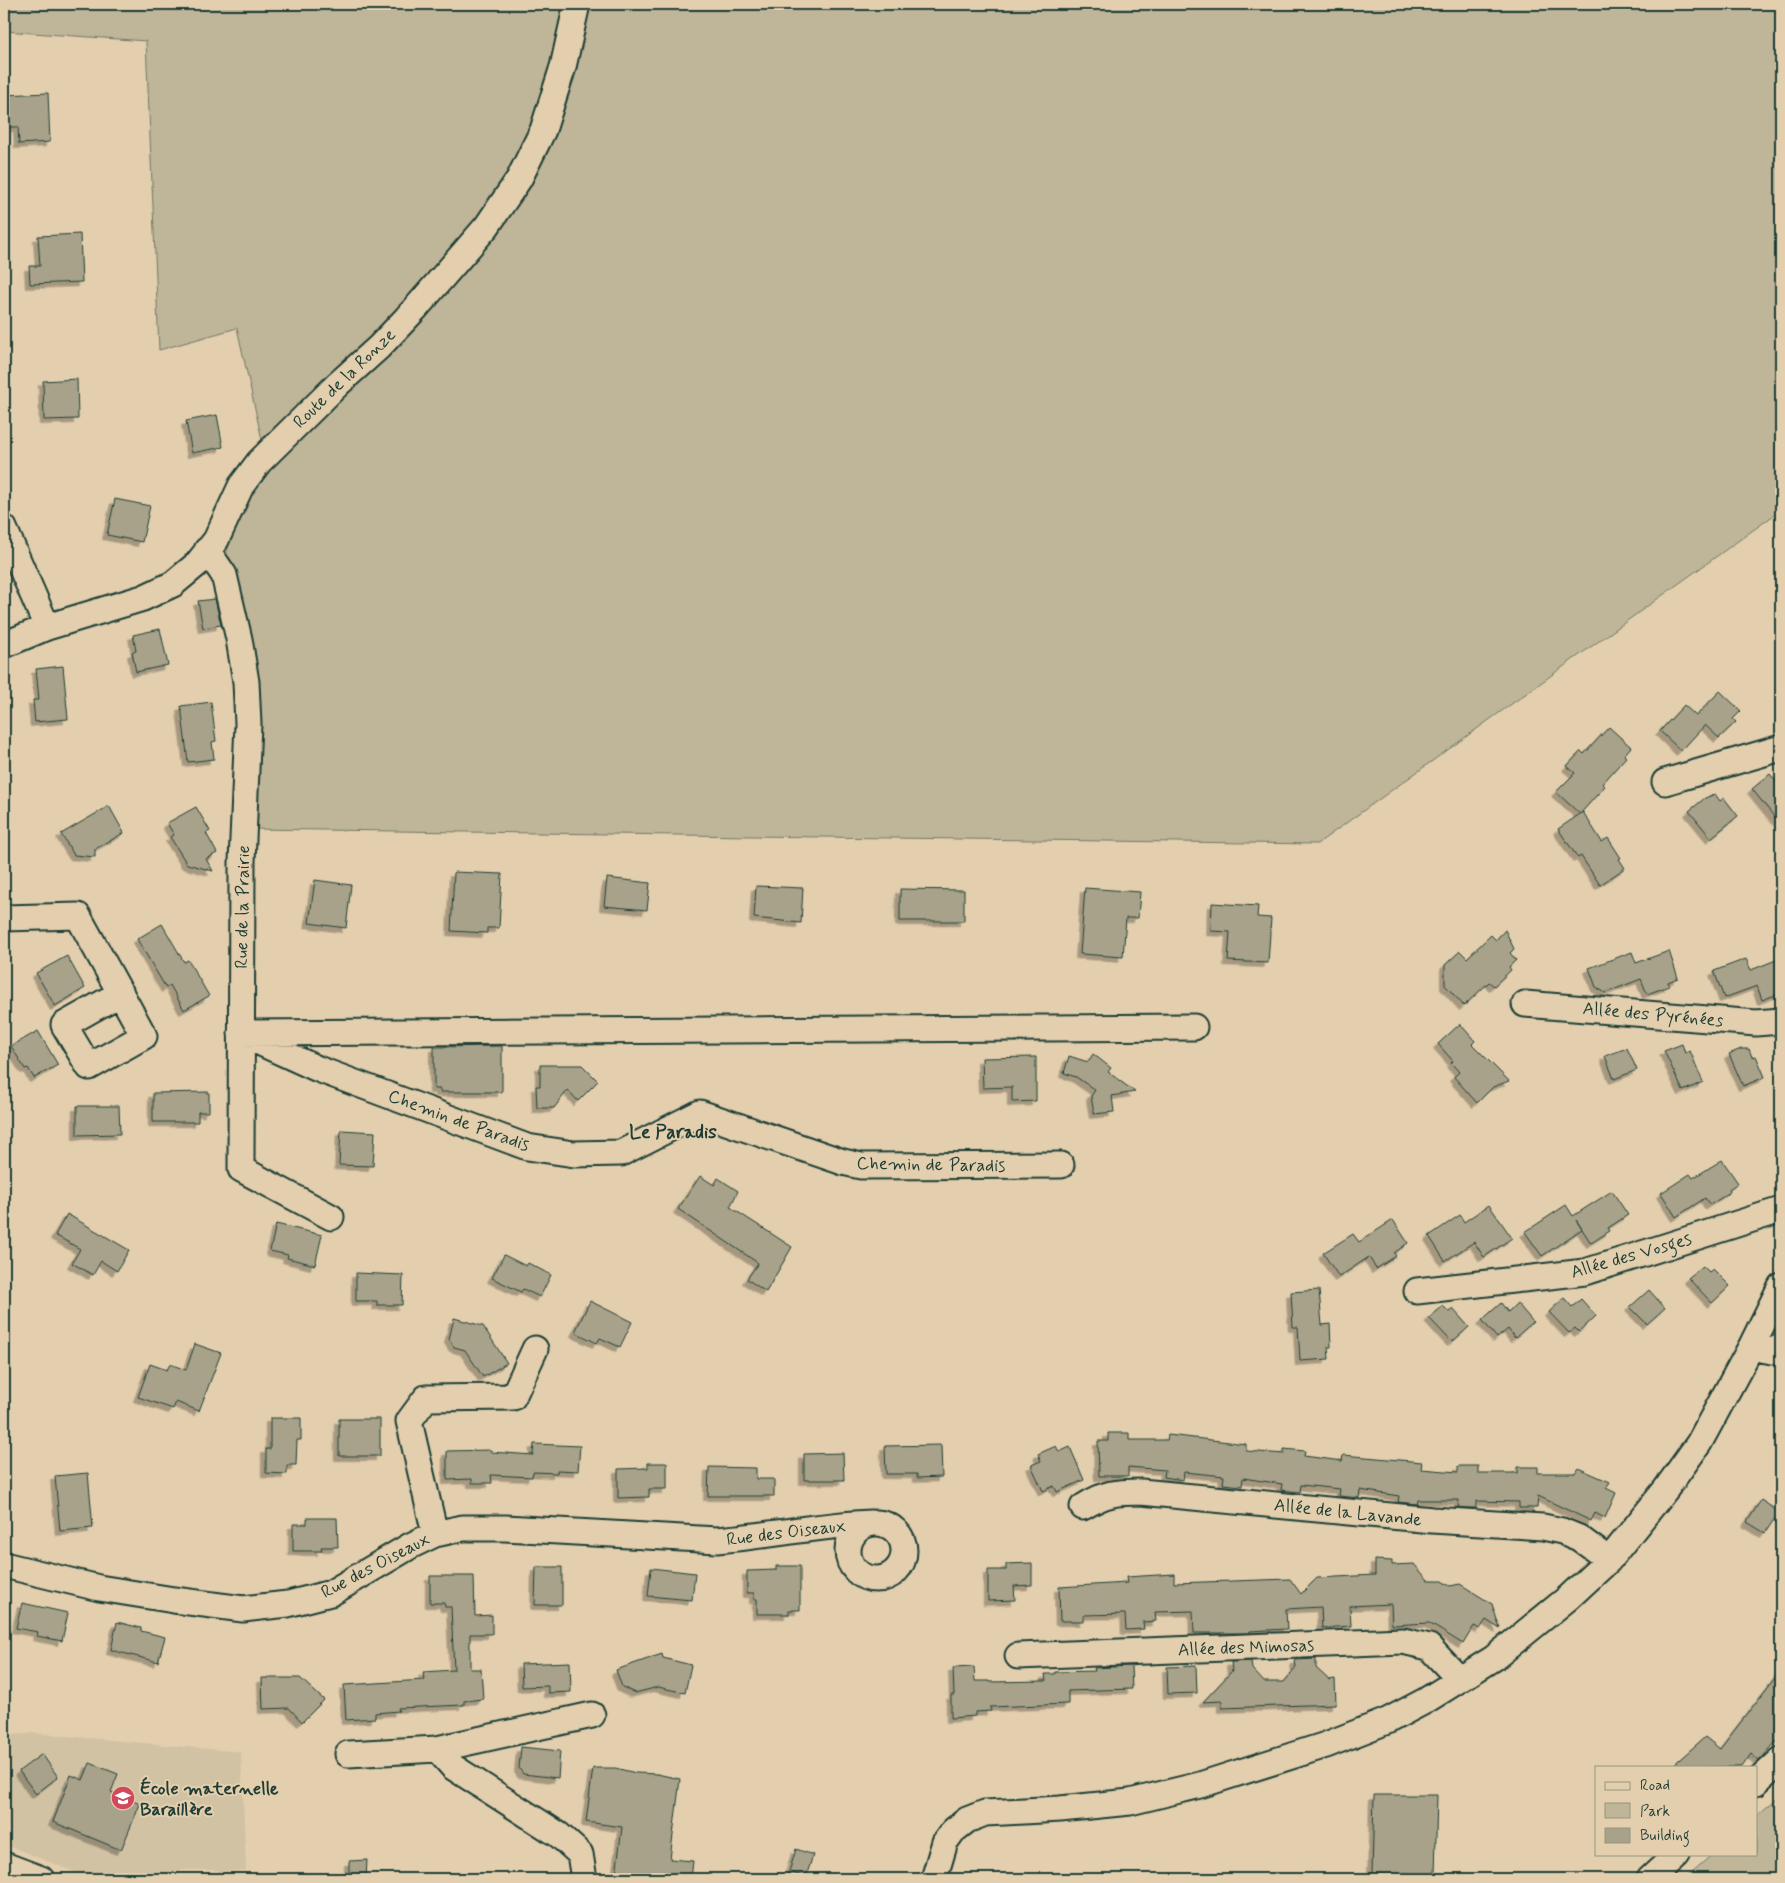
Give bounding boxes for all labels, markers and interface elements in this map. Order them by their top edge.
street label: Route de la Ronze [288,323,401,434]
street label: Rue de la Prairie [230,845,256,969]
street label: Allée des Pyrénées [1582,997,1724,1033]
street label: Chemin de Paradis [385,1084,533,1158]
district label: Le Paradis [629,1120,717,1145]
street label: Chemin de Paradis [856,1152,1006,1178]
street label: Allée des Vosges [1568,1227,1695,1287]
street label: Allée de la Lavande [1273,1493,1423,1533]
street label: Rue des Oiseaux [725,1514,847,1552]
street label: Rue des Oiseaux [317,1527,434,1605]
street label: Allée des Mimosas [1177,1634,1315,1662]
legend [1595,1766,1758,1856]
place label: École maternelle Baraillère [140,1776,279,1822]
text: Road [1640,1776,1670,1796]
school or university icon: École maternelle Baraillère [110,1785,136,1811]
text: Park [1640,1802,1670,1822]
text: Building [1640,1826,1690,1847]

